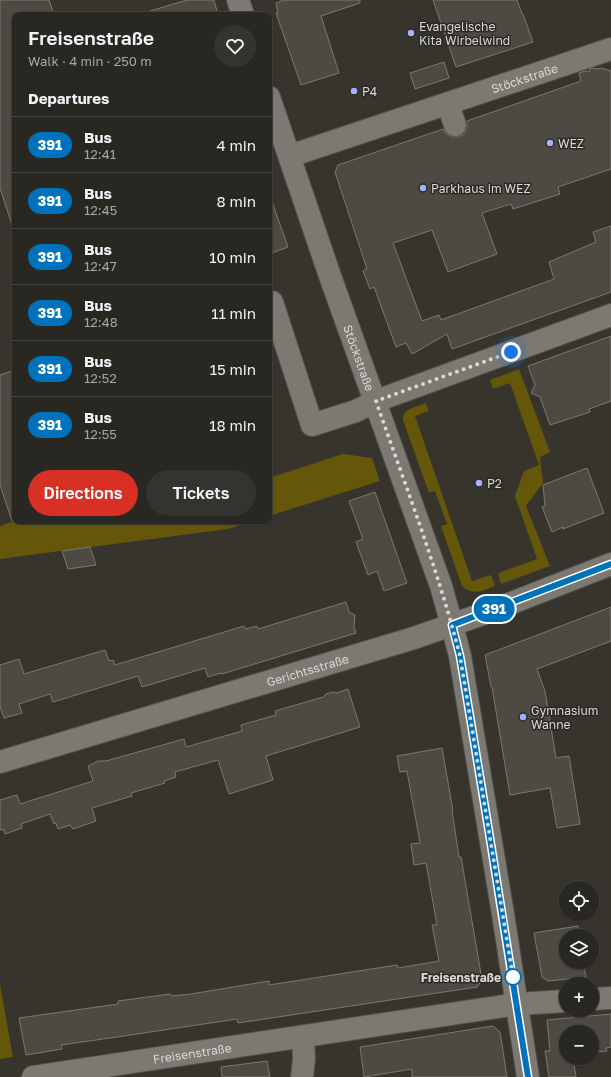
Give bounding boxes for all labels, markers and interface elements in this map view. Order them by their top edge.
place label: Evangelische Kita Wirbelwind [419,19,510,48]
button: heart [214,25,256,67]
text: Freisenstraße [28,26,154,49]
marker: Evangelische Kita Wirbelwind [406,28,416,38]
text: Walk · 4 min · 250 m [28,53,152,69]
street label: Stöckstraße [489,60,560,96]
place label: P4 [362,84,377,99]
marker: P4 [349,86,359,96]
text: Departures [28,89,109,107]
text: Bus [84,128,112,146]
text: 391 [38,136,62,153]
text: 4 min [217,136,256,154]
place label: WEZ [558,136,584,151]
marker: WEZ [545,138,555,148]
text: 12:41 [84,146,116,162]
place label: Parkhaus im WEZ [431,181,531,196]
marker: Parkhaus im WEZ [418,183,428,193]
text: Bus [84,184,112,202]
text: 391 [38,192,62,209]
text: 8 min [217,192,256,210]
text: 12:45 [84,202,117,218]
text: Bus [84,240,112,258]
text: 391 [38,248,62,265]
text: 10 min [209,248,256,266]
text: 12:47 [84,258,117,274]
text: Bus [84,296,112,314]
text: 391 [38,304,62,321]
text: 11 min [211,304,256,322]
text: 12:48 [84,314,118,330]
street label: Stöckstraße [341,323,378,393]
your location [501,342,521,362]
text: Bus [84,352,112,370]
text: 391 [38,360,62,377]
text: 15 min [210,360,256,378]
text: 12:52 [84,370,117,386]
text: Bus [84,408,112,426]
text: 391 [38,416,62,433]
text: 18 min [209,416,256,434]
text: 12:55 [84,426,117,442]
button: Directions [28,470,138,516]
button: Tickets [146,470,256,516]
place label: P2 [487,476,502,491]
marker: P2 [474,478,484,488]
line badge: 391 [471,596,517,622]
text: 391 [482,600,506,617]
street label: Gerichtsstraße [265,651,350,689]
place label: Gymnasium Wanne [531,703,598,732]
marker: Gymnasium Wanne [518,712,528,722]
map controls [559,881,599,1065]
button: locate [559,881,599,921]
button: layers [559,929,599,969]
marker: Freisenstraße [504,968,522,986]
place label: Freisenstraße [421,970,501,985]
button: + [559,977,599,1017]
button: − [559,1025,599,1065]
street label: Freisenstraße [152,1040,232,1066]

